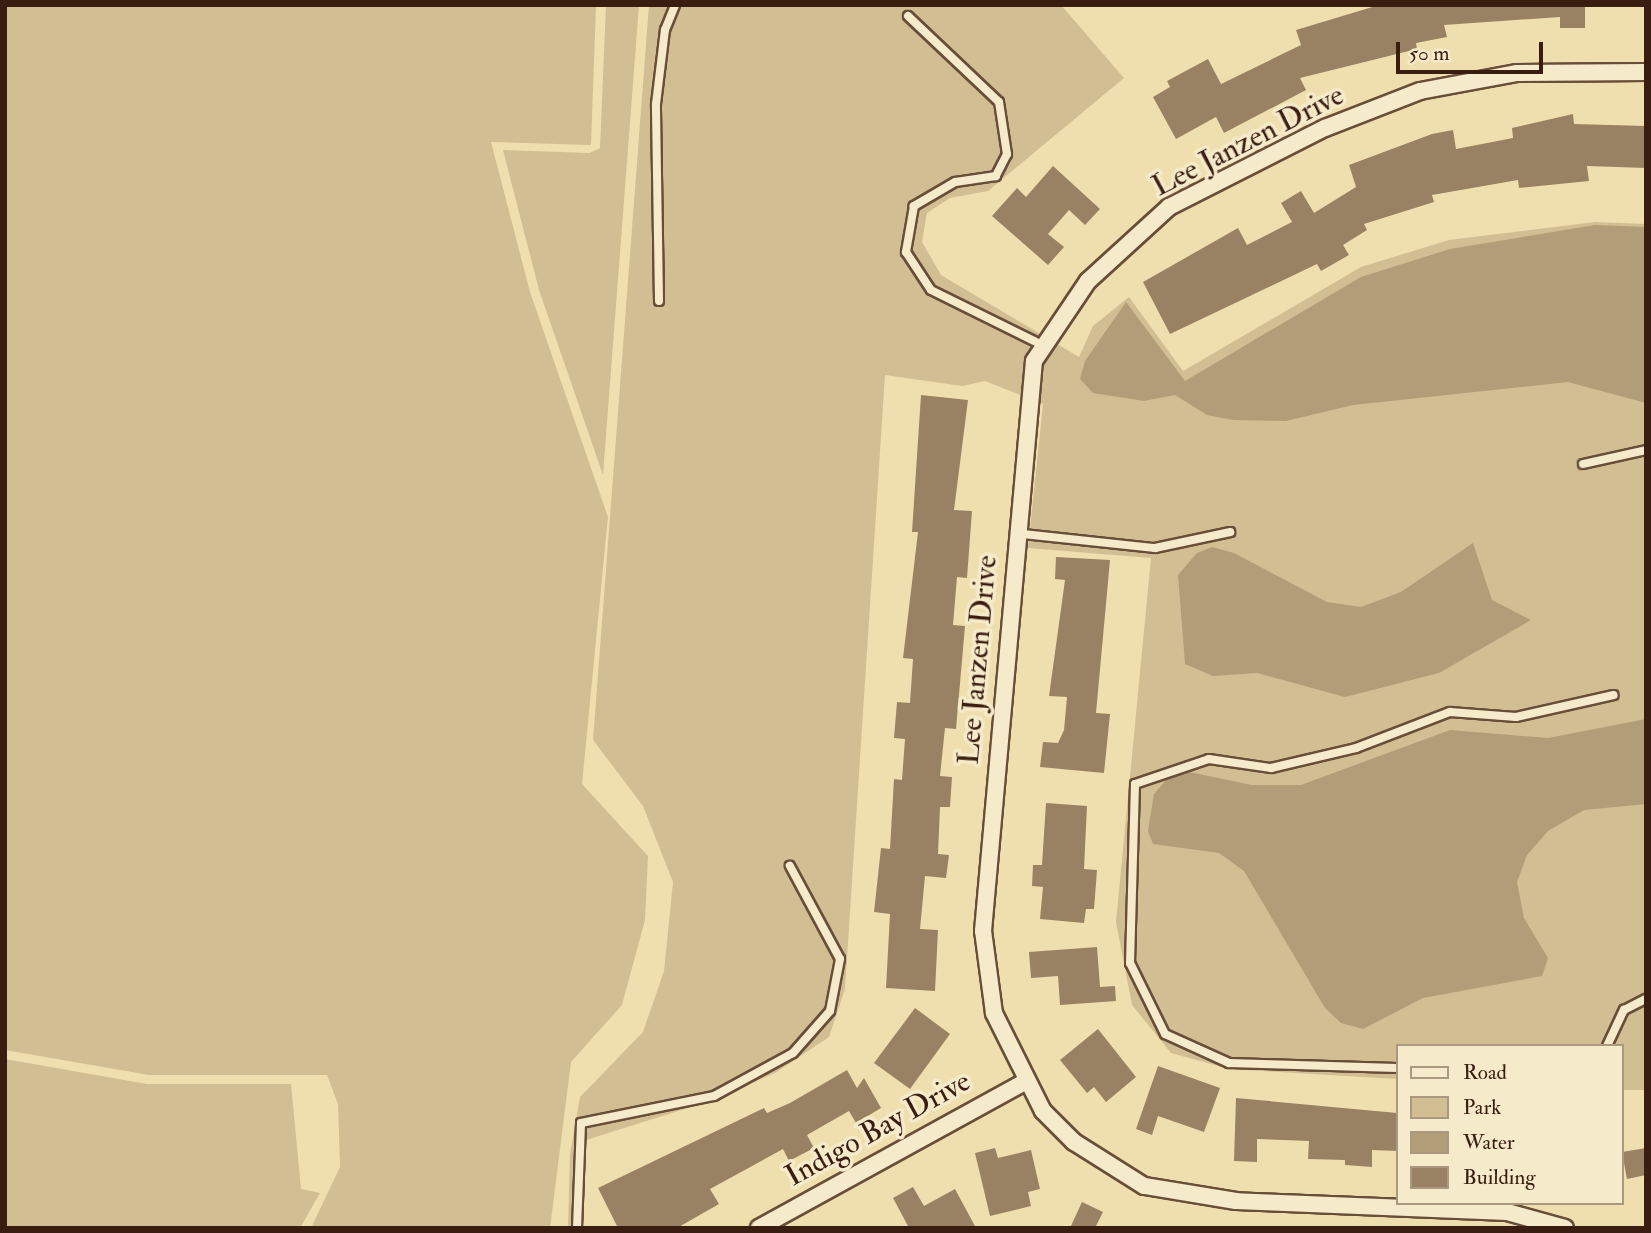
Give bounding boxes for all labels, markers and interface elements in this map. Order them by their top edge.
scale bar [1399,28,1546,72]
text: 50 m [1409,40,1450,67]
street label: Lee Janzen Drive [1146,77,1350,205]
street label: Lee Janzen Drive [951,554,1005,766]
legend [1396,1044,1623,1205]
text: Road [1463,1059,1507,1086]
street label: Indigo Bay Drive [779,1063,977,1195]
text: Park [1463,1094,1501,1121]
text: Water [1463,1129,1515,1156]
text: Building [1463,1164,1536,1191]

